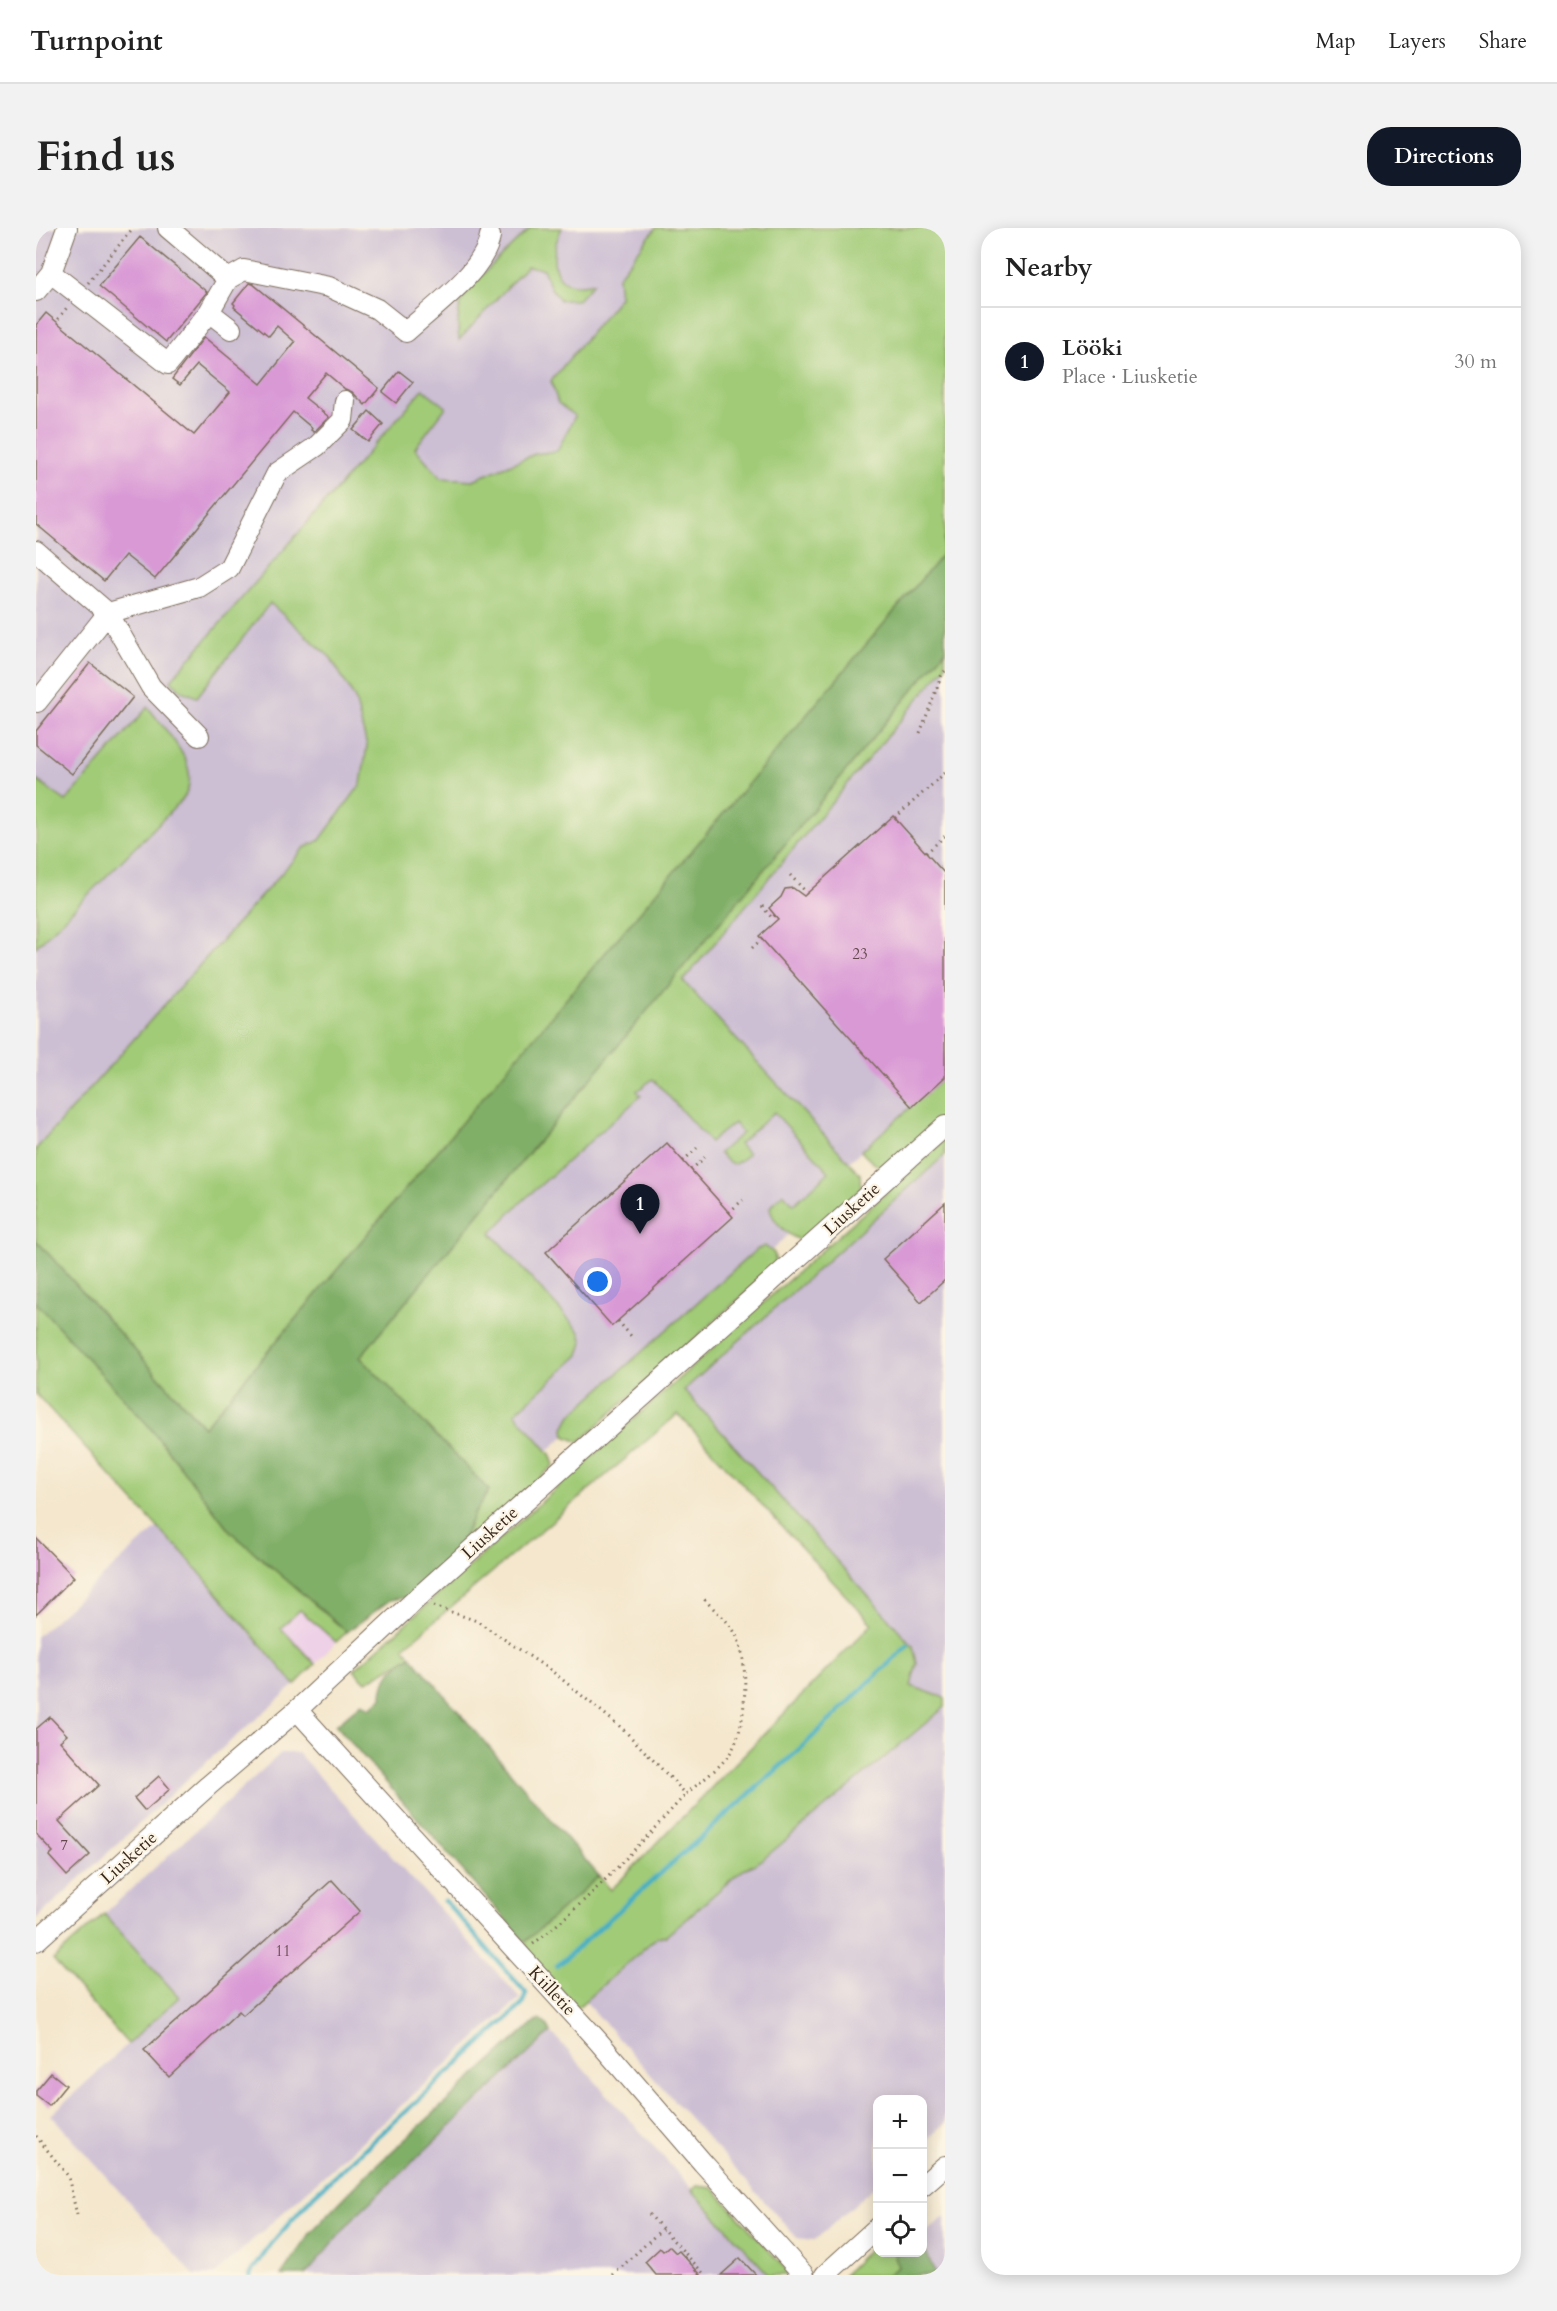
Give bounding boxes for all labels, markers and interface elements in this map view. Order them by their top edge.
text: Turnpoint [30,22,163,60]
text: Map [1316,27,1356,56]
text: Layers [1389,27,1446,56]
text: Share [1479,27,1527,56]
button: Directions [1367,127,1521,186]
text: Find us [36,128,176,185]
text: Nearby [1005,250,1093,285]
text: Lööki [1062,333,1122,363]
text: 1 [1019,348,1030,375]
text: 30 m [1454,348,1497,375]
text: Place · Liusketie [1062,363,1198,390]
house number: 23 [852,944,868,964]
street label: Liusketie [818,1177,886,1241]
pin: 1 [620,1184,660,1234]
your location [583,1267,612,1296]
street label: Liusketie [456,1501,524,1565]
street label: Liusketie [95,1826,163,1890]
house number: 7 [60,1835,68,1855]
house number: 11 [275,1941,291,1961]
street label: Kiilletie [522,1961,582,2021]
map controls [873,2095,927,2257]
button: + [873,2095,927,2149]
button: − [873,2149,927,2203]
button: locate [873,2203,927,2257]

